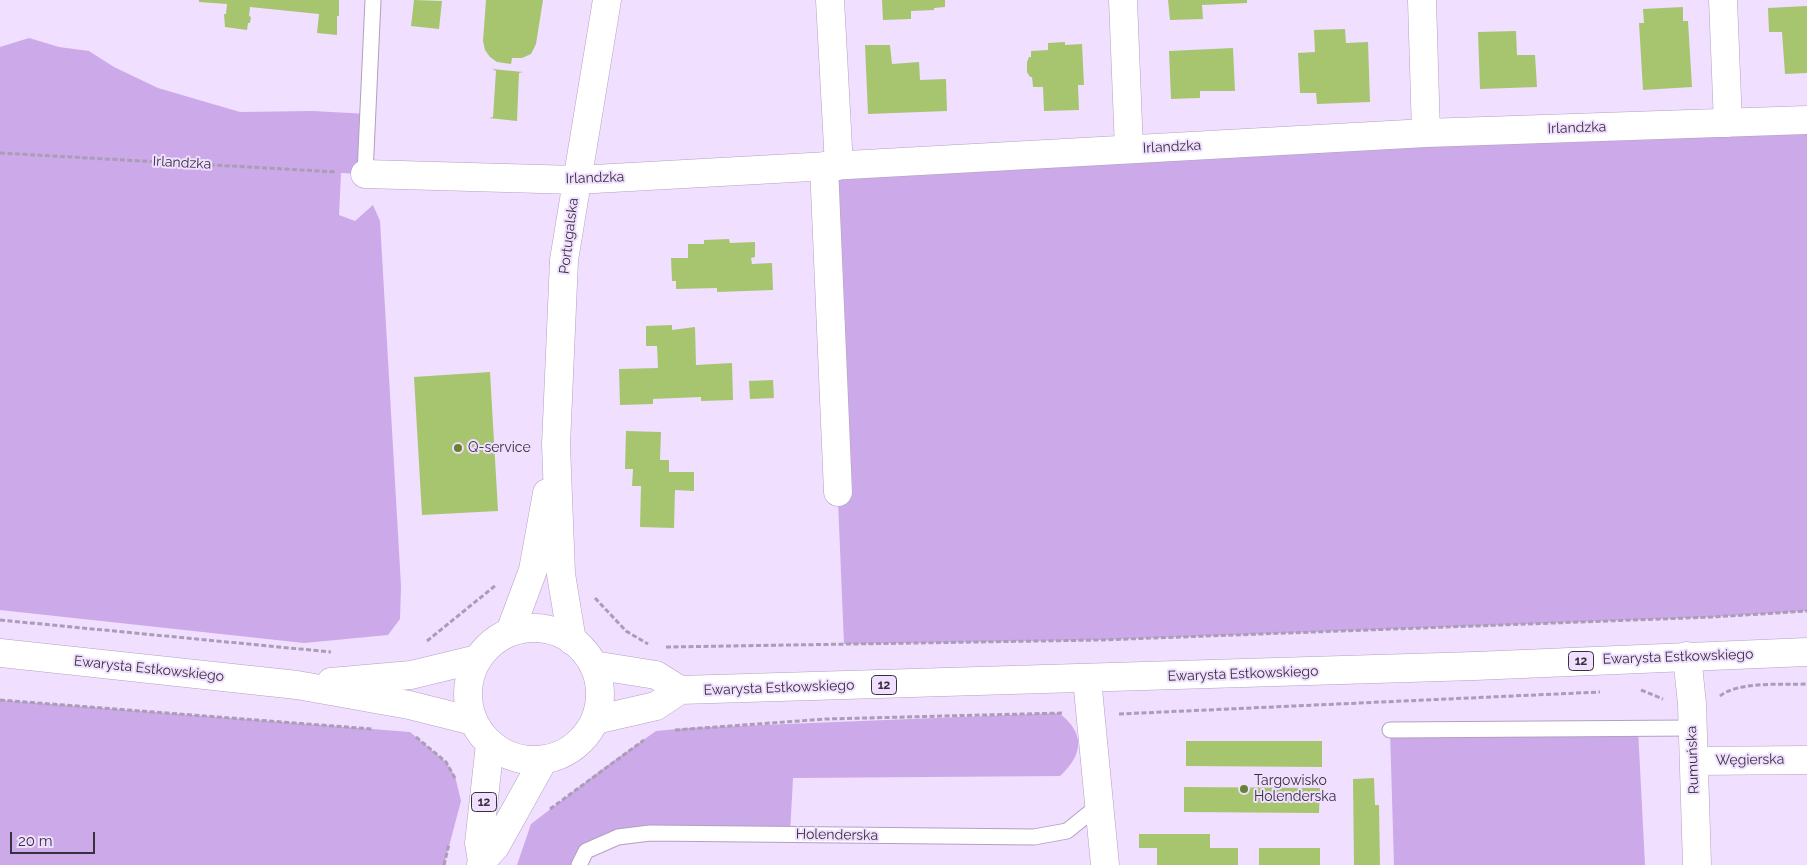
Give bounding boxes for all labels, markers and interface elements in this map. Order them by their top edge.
street label: Irlandzka [1547,119,1607,137]
street label: Irlandzka [1142,137,1202,157]
street label: Irlandzka [152,153,212,173]
street label: Irlandzka [565,169,625,187]
street label: Portugalska [556,197,582,275]
place label: Q-service [468,440,531,456]
marker: Q-service [452,442,464,454]
street label: Ewarysta Estkowskiego [1602,646,1754,668]
road number: 12 [1568,651,1594,670]
street label: Ewarysta Estkowskiego [73,653,225,685]
street label: Ewarysta Estkowskiego [1167,663,1319,685]
road number: 12 [872,676,896,694]
street label: Ewarysta Estkowskiego [703,677,855,699]
street label: Rumuńska [1683,725,1703,795]
street label: Węgierska [1716,751,1784,769]
place label: Targowisko Holenderska [1254,773,1336,806]
marker: Targowisko Holenderska [1238,783,1250,795]
road number: 12 [472,792,496,812]
scale bar [12,822,98,854]
street label: Holenderska [796,826,878,844]
text: 20 m [18,832,53,850]

